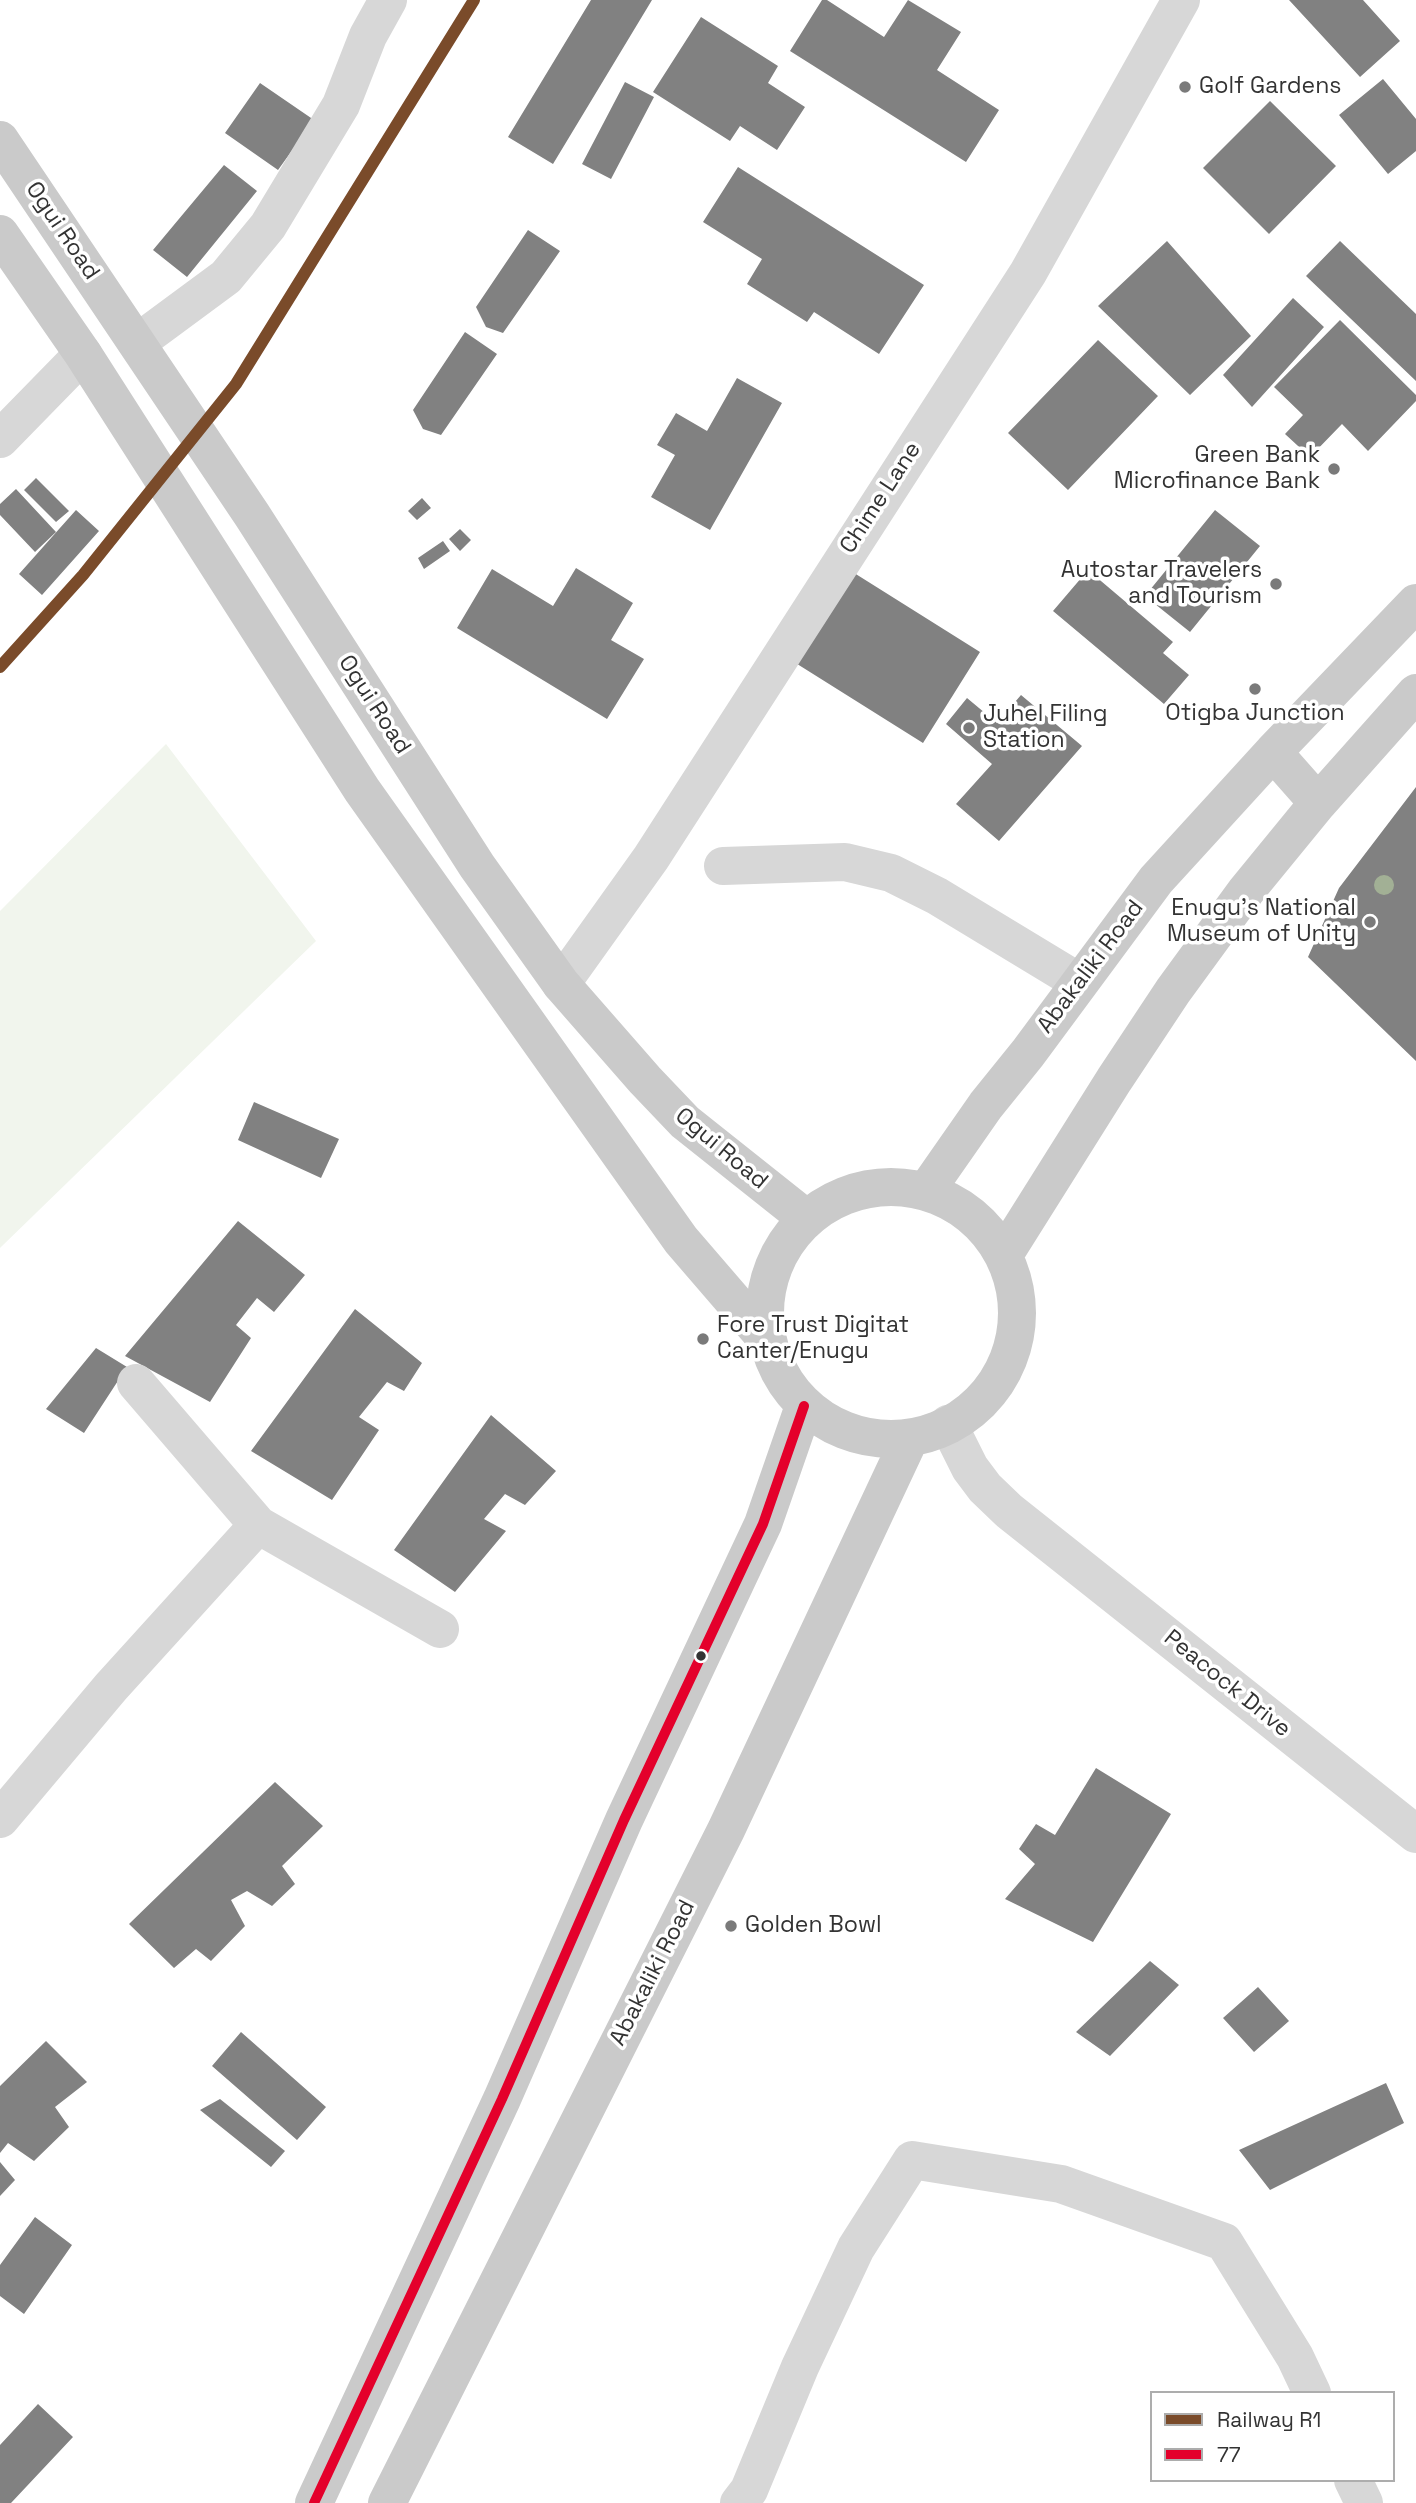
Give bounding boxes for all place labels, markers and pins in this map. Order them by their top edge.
place label: Golf Gardens [1199,73,1341,101]
marker: Golf Gardens [1177,79,1193,95]
place label: Green Bank Microfinance Bank [1114,442,1320,496]
marker: Green Bank Microfinance Bank [1326,461,1342,477]
place label: Autostar Travelers and Tourism [1061,557,1262,611]
marker: Autostar Travelers and Tourism [1268,576,1284,592]
marker: Otigba Junction [1247,681,1263,697]
place label: Otigba Junction [1165,700,1345,728]
place label: Juhel Filing Station [983,701,1108,755]
marker: Juhel Filing Station [961,720,977,736]
place label: Enugu's National Museum of Unity [1167,895,1356,949]
marker: Enugu's National Museum of Unity [1362,914,1378,930]
place label: Fore Trust Digitat Canter/Enugu [717,1312,909,1366]
marker: Fore Trust Digitat Canter/Enugu [695,1331,711,1347]
unlabelled marker [694,1649,708,1663]
place label: Golden Bowl [745,1912,882,1940]
marker: Golden Bowl [723,1918,739,1934]

